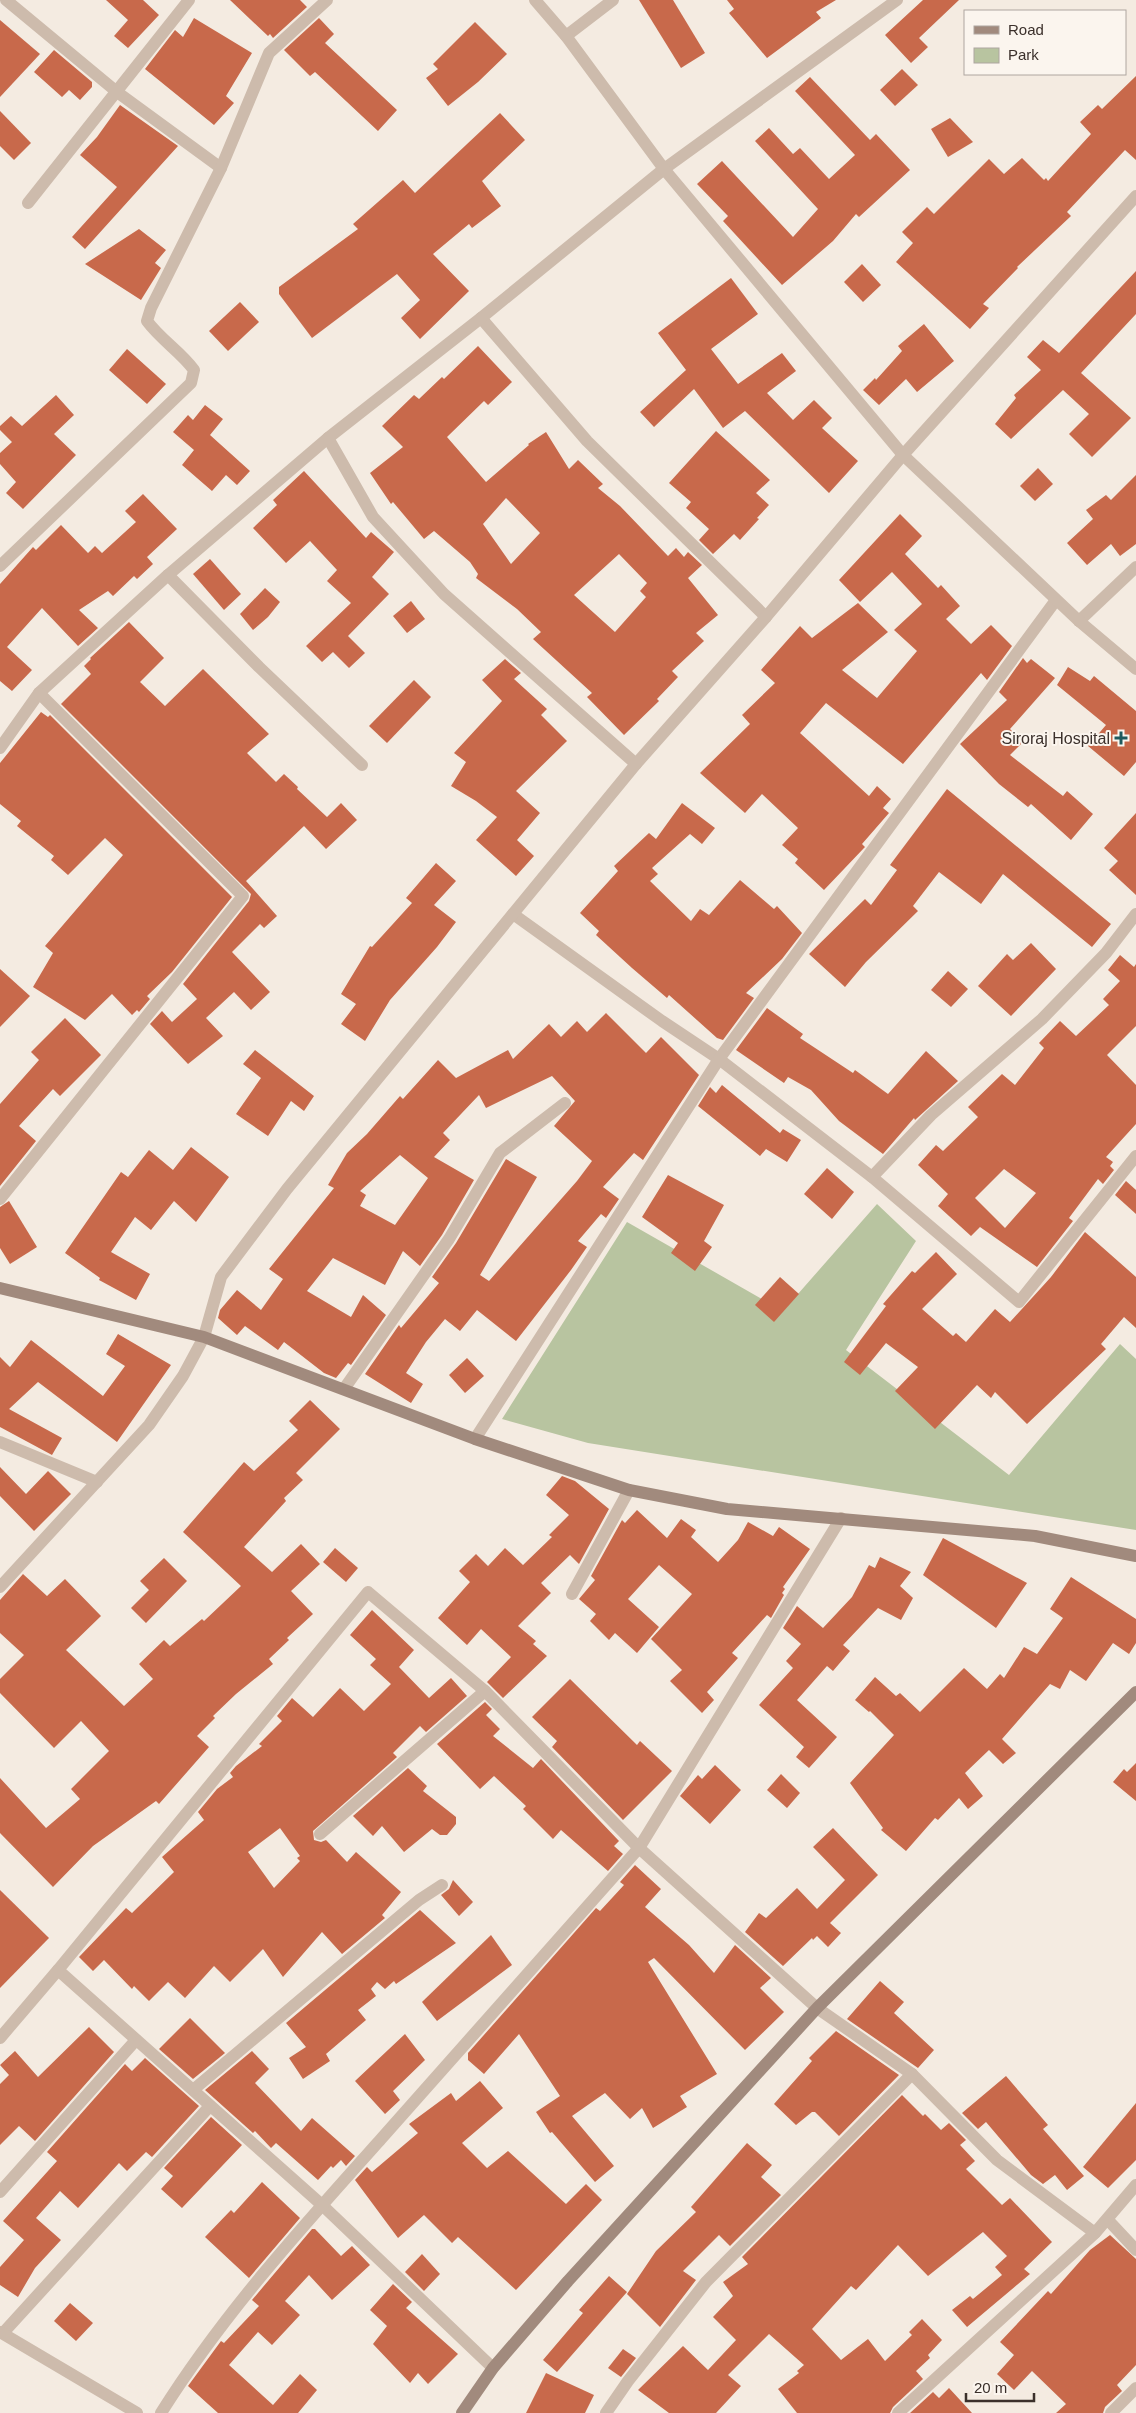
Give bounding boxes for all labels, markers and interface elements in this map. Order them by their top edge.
legend [964,10,1126,75]
text: Road [1008,21,1044,38]
text: Park [1008,46,1039,63]
place label: Siroraj Hospital [1002,730,1110,747]
marker: Siroraj Hospital [1114,731,1128,745]
scale bar [966,2370,1034,2402]
text: 20 m [974,2379,1007,2396]

